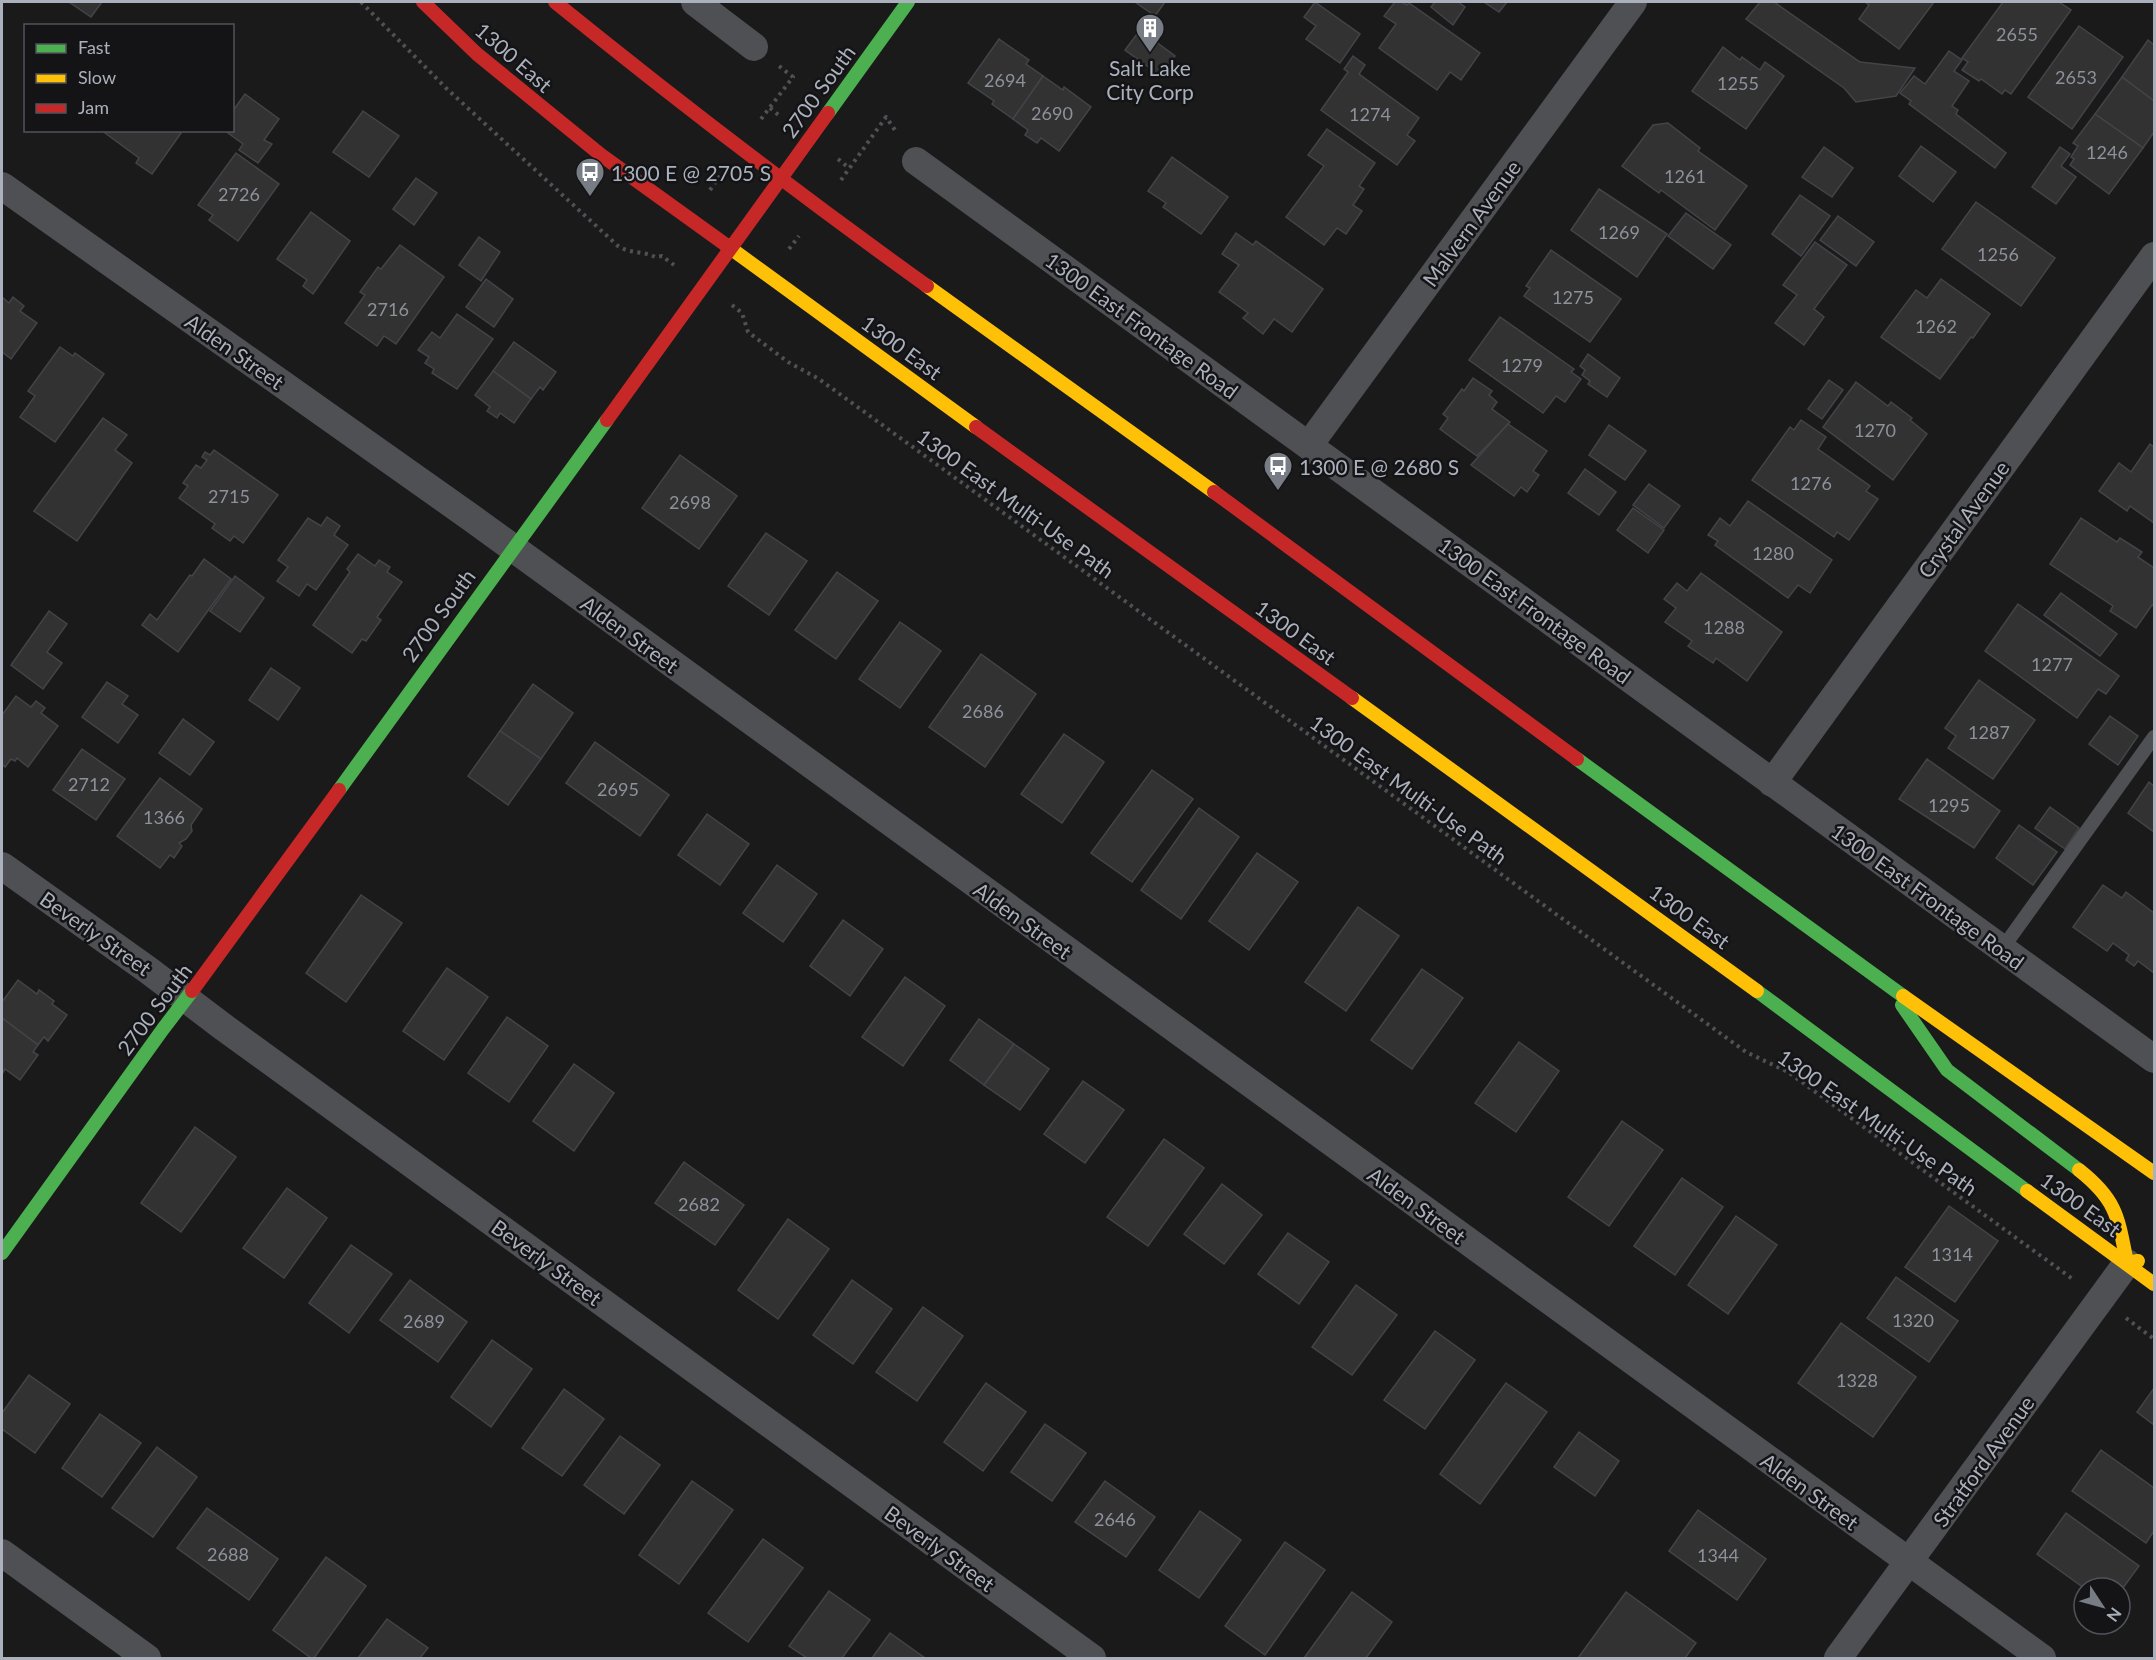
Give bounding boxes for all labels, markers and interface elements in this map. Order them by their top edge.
building icon: Salt Lake City Corp [1134,12,1166,54]
street label: 1300 East [471,17,558,97]
house number: 2655 [1996,23,2038,45]
legend [24,24,234,132]
text: Fast [78,36,111,58]
street label: 2700 South [776,40,860,142]
place label: Salt Lake City Corp [1106,55,1194,104]
text: Slow [78,66,116,88]
house number: 2653 [2055,66,2097,88]
house number: 2694 [984,69,1026,91]
house number: 1255 [1717,72,1759,94]
text: Jam [78,96,109,118]
house number: 2690 [1031,102,1073,124]
house number: 1274 [1349,103,1391,125]
house number: 1246 [2086,141,2128,163]
street label: Malvern Avenue [1417,155,1525,291]
bus stop icon: 1300 E @ 2705 S [574,156,606,198]
place label: 1300 E @ 2705 S [611,160,771,185]
house number: 1261 [1664,165,1706,187]
house number: 2726 [218,183,260,205]
house number: 1269 [1598,221,1640,243]
house number: 1256 [1977,243,2019,265]
street label: 1300 East Frontage Road [1041,247,1243,403]
house number: 1275 [1552,286,1594,308]
house number: 2716 [367,298,409,320]
street label: Alden Street [181,308,289,394]
street label: 1300 East [857,310,947,385]
house number: 1262 [1915,315,1957,337]
house number: 1279 [1501,354,1543,376]
house number: 1270 [1854,419,1896,441]
street label: 1300 East Multi-Use Path [913,423,1119,583]
bus stop icon: 1300 E @ 2680 S [1262,450,1294,492]
place label: 1300 E @ 2680 S [1299,454,1459,479]
street label: Crystal Avenue [1912,456,2014,582]
house number: 1276 [1790,472,1832,494]
house number: 2715 [208,485,250,507]
house number: 2698 [669,491,711,513]
street label: 1300 East Frontage Road [1434,532,1636,688]
house number: 1280 [1752,542,1794,564]
street label: 2700 South [396,564,480,666]
street label: Alden Street [576,590,684,678]
street label: 1300 East [1251,595,1341,670]
house number: 1288 [1703,616,1745,638]
house number: 1277 [2031,653,2073,675]
house number: 2686 [962,700,1004,722]
street label: 1300 East Multi-Use Path [1306,709,1512,869]
house number: 1287 [1968,721,2010,743]
house number: 2712 [68,773,110,795]
house number: 2695 [597,778,639,800]
house number: 1295 [1928,794,1970,816]
house number: 1366 [143,806,185,828]
street label: 1300 East Frontage Road [1827,818,2029,974]
street label: Alden Street [969,876,1077,964]
street label: 1300 East [1645,879,1735,954]
street label: Beverly Street [36,886,157,981]
street label: 2700 South [111,958,197,1060]
street label: 1300 East Multi-Use Path [1774,1044,1982,1200]
street label: Alden Street [1363,1161,1471,1249]
street label: 1300 East [2036,1167,2126,1242]
house number: 2682 [678,1193,720,1215]
street label: Beverly Street [487,1214,607,1310]
house number: 1314 [1931,1243,1973,1265]
house number: 1320 [1892,1309,1934,1331]
house number: 2689 [403,1310,445,1332]
house number: 1328 [1836,1369,1878,1391]
street label: Stratford Avenue [1927,1391,2039,1531]
street label: Alden Street [1756,1447,1864,1535]
street label: Beverly Street [880,1500,1000,1596]
house number: 2646 [1094,1508,1136,1530]
house number: 2688 [207,1543,249,1565]
house number: 1344 [1697,1544,1739,1566]
north arrow [2072,1576,2132,1636]
text: N [2103,1605,2126,1626]

